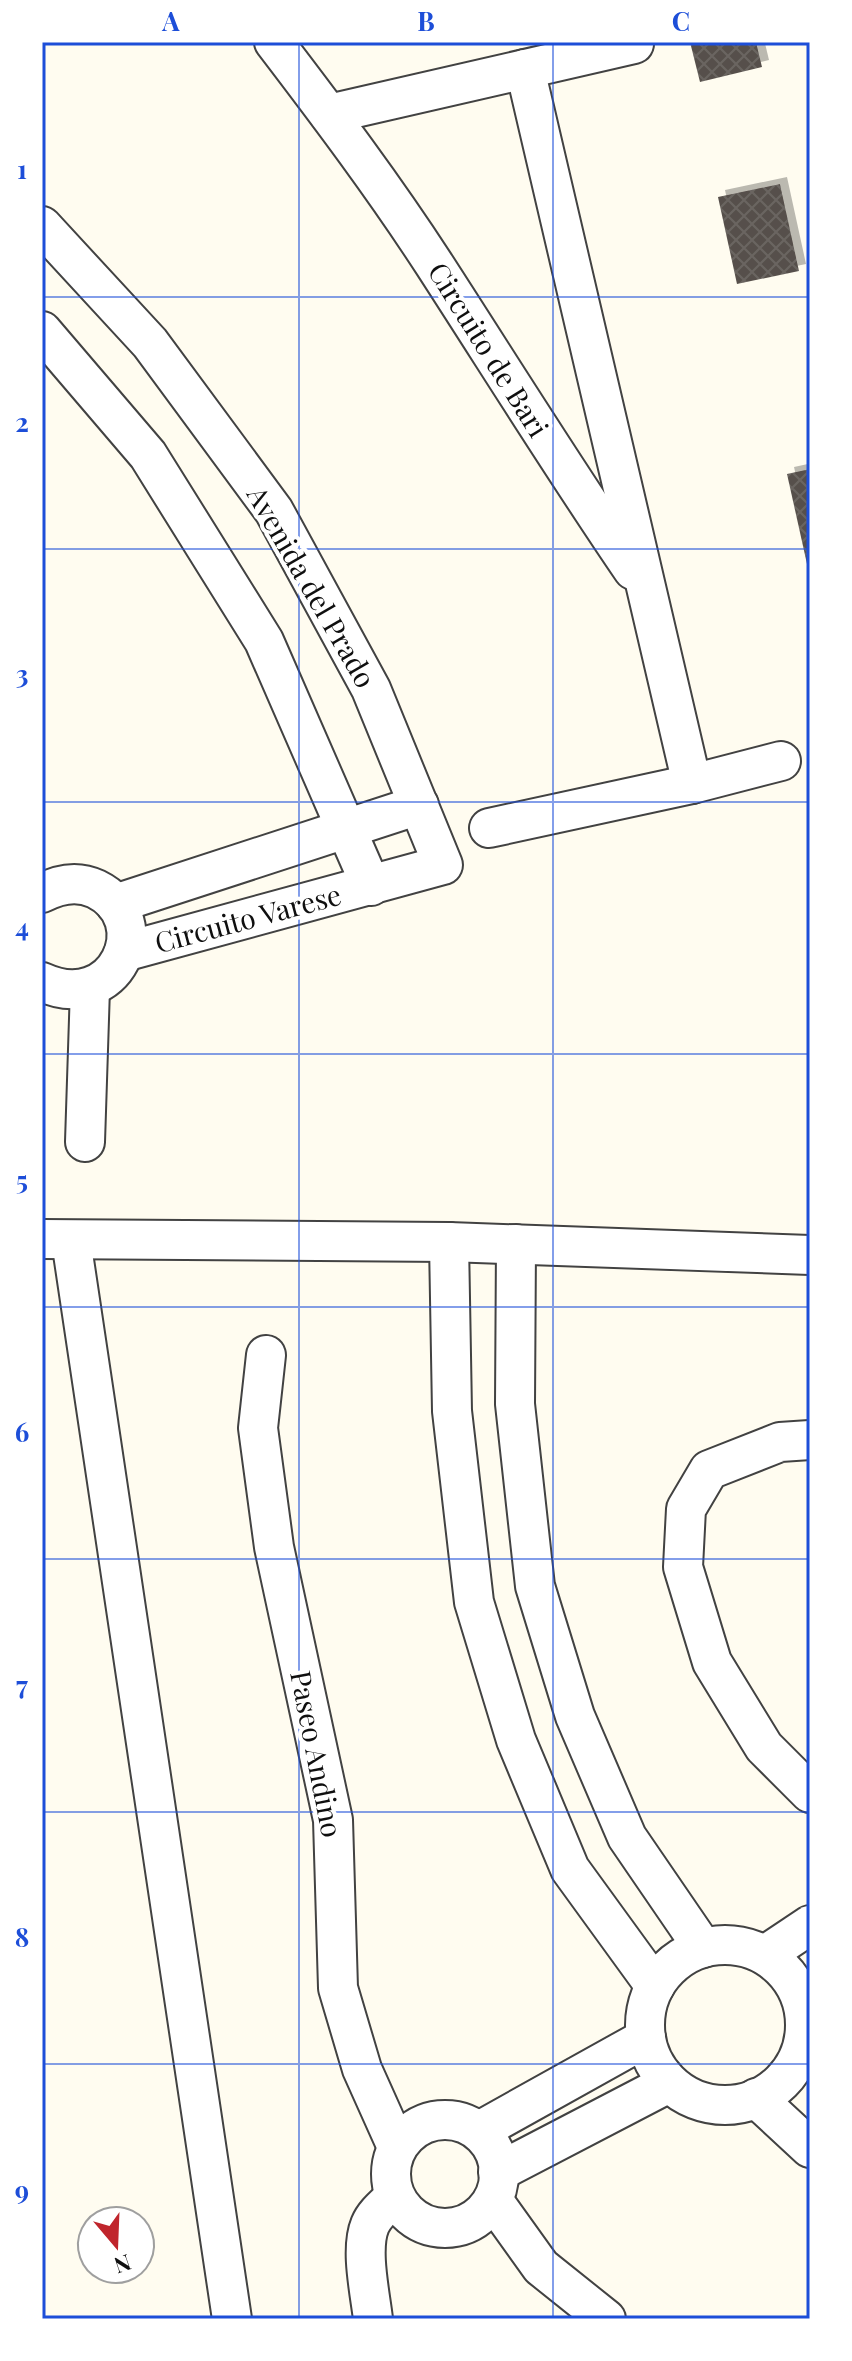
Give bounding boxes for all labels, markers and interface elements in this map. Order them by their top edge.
text: A [161,3,180,38]
text: B [417,3,435,38]
text: C [672,3,690,38]
text: 1 [17,151,27,186]
street label: Circuito de Bari [421,255,558,443]
text: 2 [15,404,29,439]
street label: Avenida del Prado [239,478,385,694]
text: 3 [16,656,28,691]
street label: Circuito Varese [150,875,345,960]
text: 4 [15,909,29,944]
text: 5 [16,1162,28,1197]
text: 6 [15,1414,29,1449]
text: 7 [16,1667,28,1702]
street label: Paseo Andino [283,1667,352,1840]
text: 8 [15,1919,29,1954]
text: 9 [15,2172,29,2207]
north arrow [76,2205,156,2285]
text: N [110,2248,135,2282]

